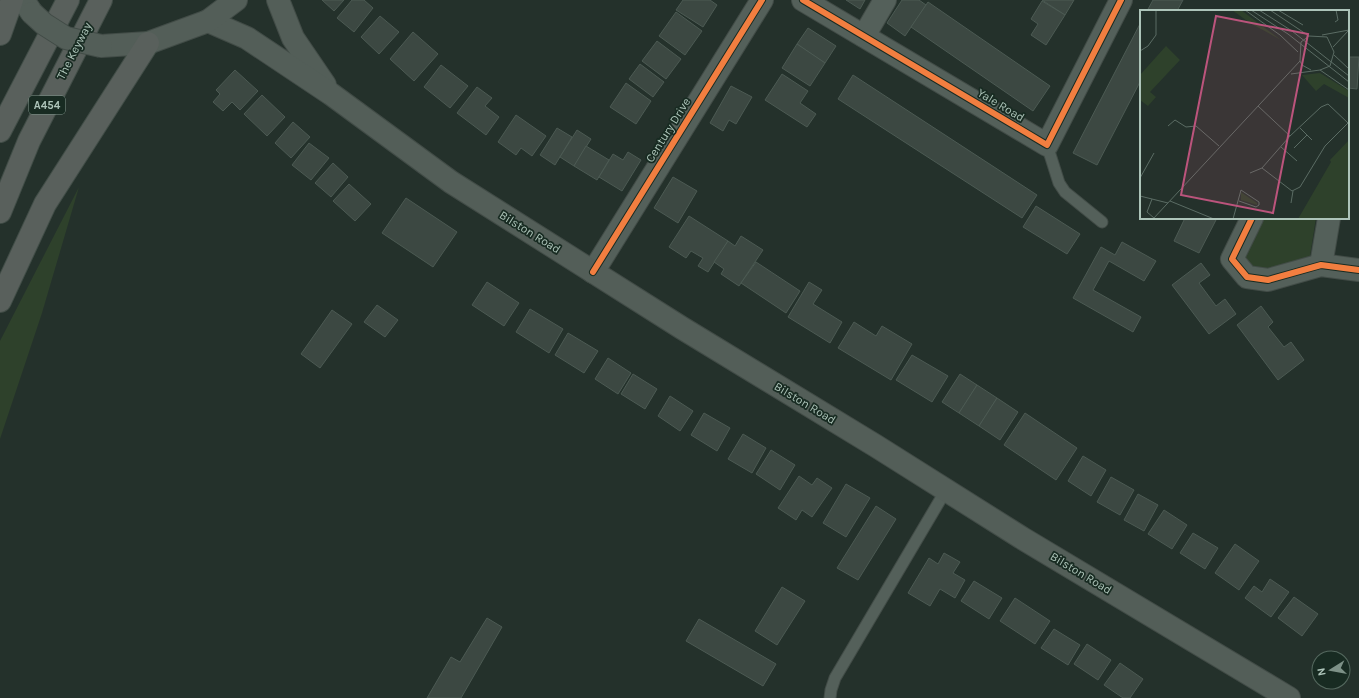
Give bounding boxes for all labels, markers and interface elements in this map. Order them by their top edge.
inset map [1140,10,1349,219]
street label: The Keyway [54,20,95,82]
street label: Yale Road [975,85,1027,125]
street label: Century Drive [643,95,693,165]
road number: A454 [29,96,65,114]
street label: Bilston Road [497,208,563,256]
street label: Bilston Road [772,379,838,427]
street label: Bilston Road [1048,549,1114,597]
north arrow [1311,650,1351,690]
text: N [1315,667,1329,677]

